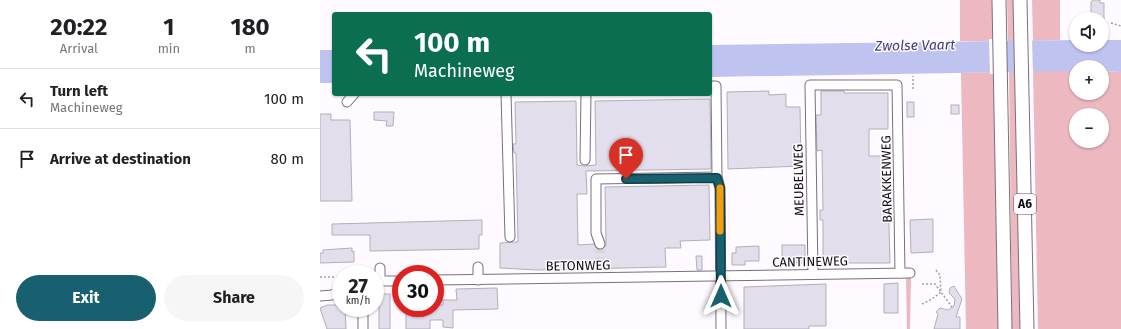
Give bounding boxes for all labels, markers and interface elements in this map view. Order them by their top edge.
map controls [1069,12,1109,148]
button: sound [1069,12,1109,52]
text: 20:22 [50,13,107,41]
text: 1 [163,13,175,41]
text: 180 [231,13,270,41]
text: 100 m [414,26,490,59]
icon: left [348,28,400,80]
water label: Zwolse Vaart [874,36,955,55]
text: Arrival [60,41,98,56]
text: min [158,41,180,56]
text: m [244,41,256,56]
text: Machineweg [414,60,514,82]
button: + [1069,60,1109,100]
text: Turn left [50,82,108,100]
icon: left [16,88,38,110]
text: 100 m [264,90,304,108]
text: Machineweg [50,100,123,115]
button: − [1069,108,1109,148]
street label: BARAKKENWEG [878,135,895,223]
pin [609,138,643,179]
icon: arrive [615,144,637,166]
street label: MEUBELWEG [790,144,807,216]
icon: arrive [16,148,38,170]
text: Arrive at destination [50,150,191,168]
text: 80 m [271,150,304,168]
road number: A6 [1014,194,1036,214]
street label: CANTINEWEG [772,253,848,270]
street label: BETONWEG [546,257,611,274]
speed limit sign: 30 [392,265,444,317]
text: 27 [348,274,368,298]
button: Exit [16,275,156,321]
button: Share [164,275,304,321]
position arrow [700,275,742,317]
text: km/h [346,295,370,307]

